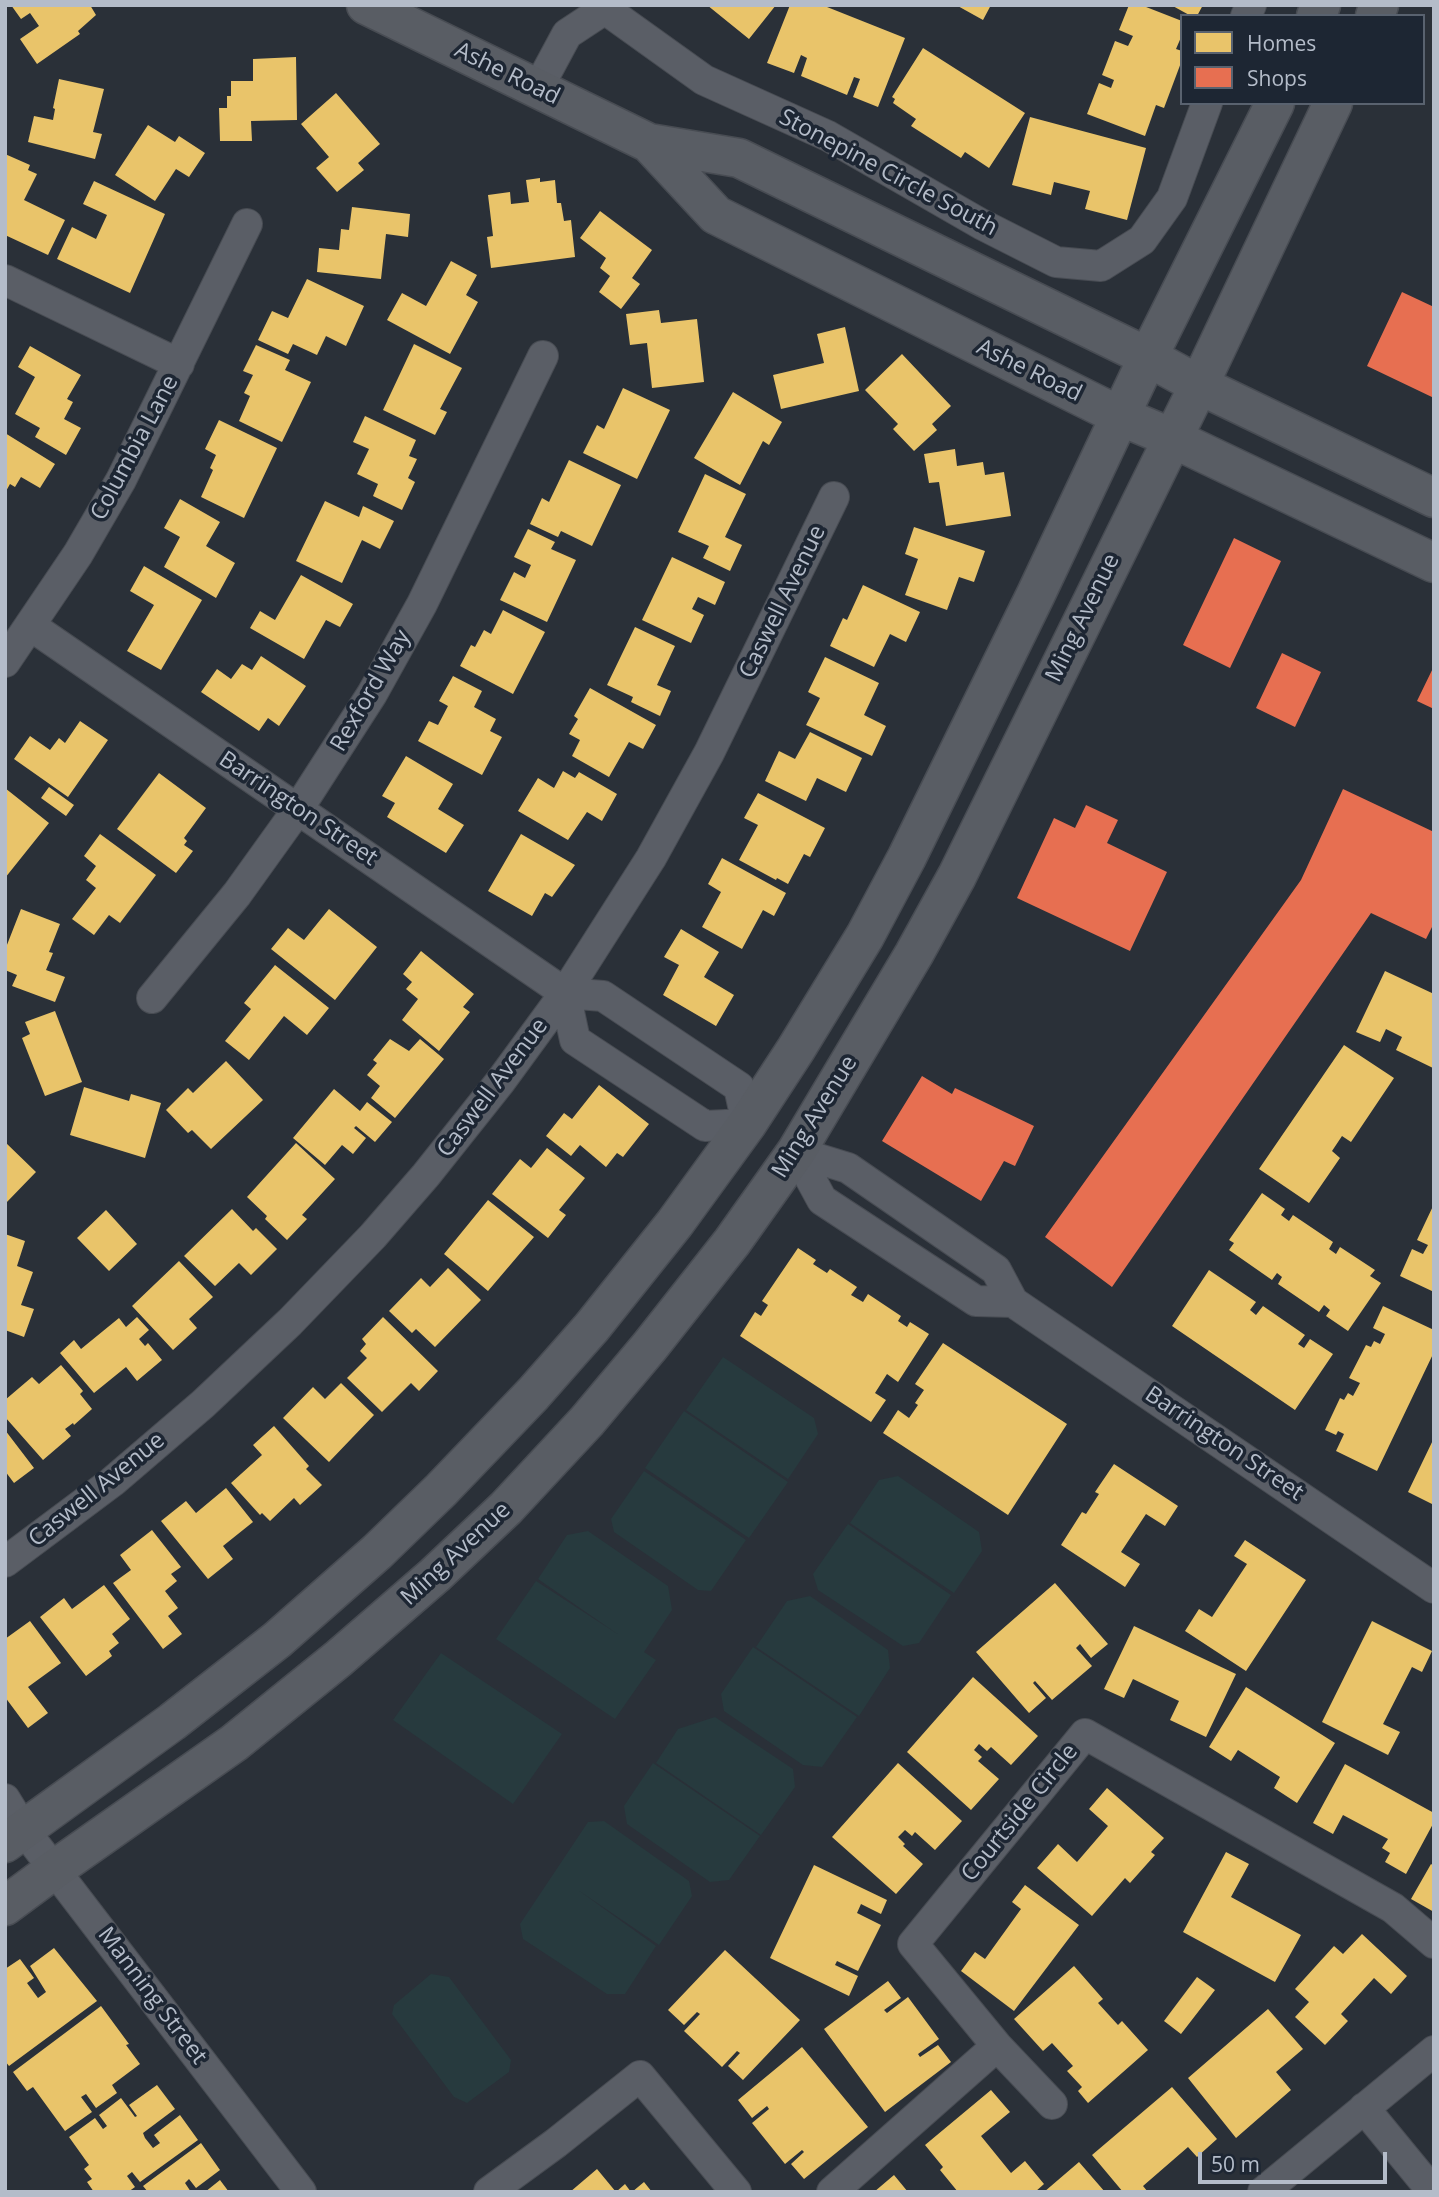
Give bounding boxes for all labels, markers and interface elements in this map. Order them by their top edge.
legend [1180,14,1425,105]
text: Homes [1247,29,1316,57]
street label: Ashe Road [450,37,564,111]
text: Shops [1247,64,1307,92]
street label: Stonepine Circle South [774,104,1002,242]
street label: Ashe Road [972,334,1086,408]
street label: Columbia Lane [85,371,185,525]
street label: Caswell Avenue [734,521,832,683]
street label: Ming Avenue [1040,549,1126,687]
street label: Rexford Way [325,625,417,757]
street label: Barrington Street [214,746,382,872]
street label: Caswell Avenue [432,1013,554,1163]
street label: Ming Avenue [766,1051,864,1183]
street label: Barrington Street [1140,1381,1308,1507]
street label: Caswell Avenue [24,1427,170,1553]
street label: Ming Avenue [396,1496,516,1612]
street label: Courtside Circle [956,1739,1084,1887]
street label: Manning Street [92,1922,212,2070]
scale bar [1201,2138,1390,2182]
text: 50 m [1211,2150,1260,2178]

